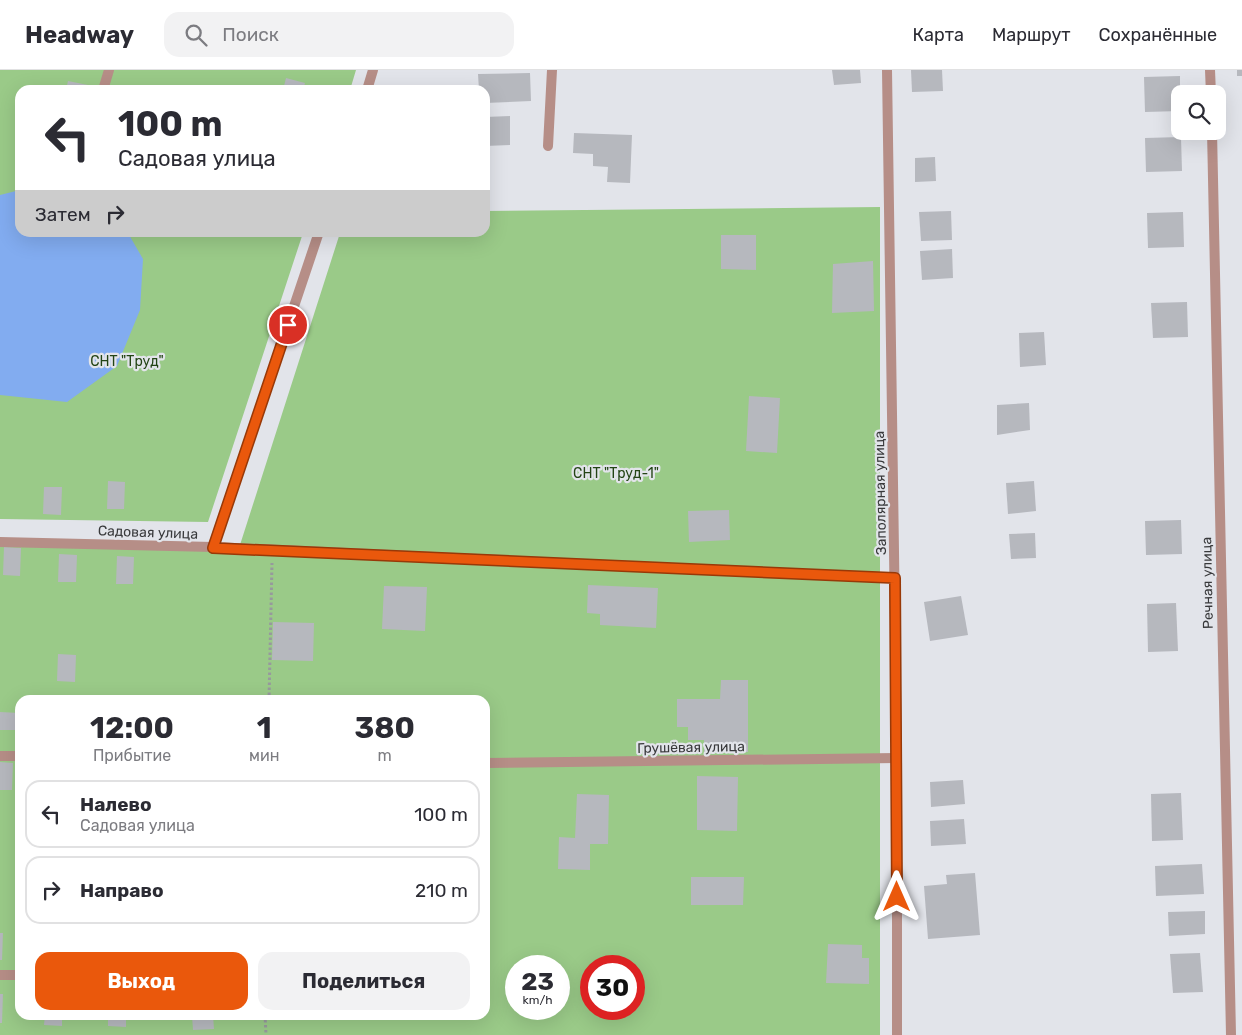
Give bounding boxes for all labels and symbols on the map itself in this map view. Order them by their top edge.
pin [267,304,309,346]
park label: СНТ "Труд" [90,353,164,370]
street label: Заполярная улица [871,431,890,555]
park label: СНТ "Труд-1" [573,465,659,482]
street label: Садовая улица [98,522,198,543]
street label: Речная улица [1198,537,1217,629]
street label: Грушёвая улица [637,738,745,757]
position arrow [870,870,922,922]
speed limit sign: 30 [580,955,645,1020]

